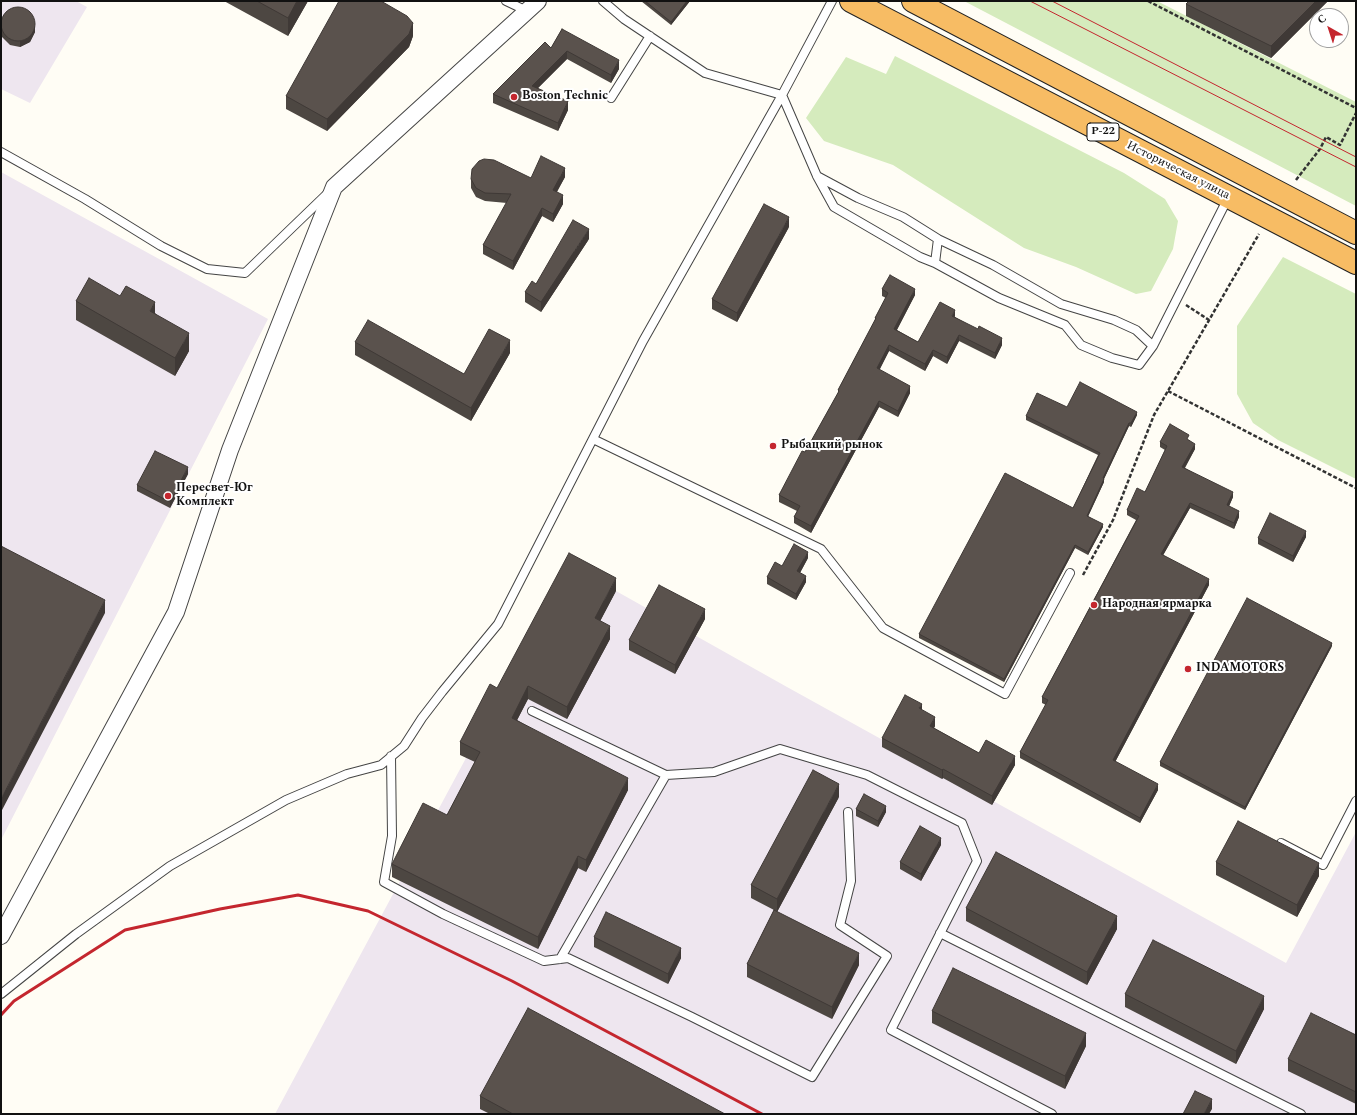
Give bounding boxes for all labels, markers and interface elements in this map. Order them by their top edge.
north arrow [1309,8,1349,48]
text: С [1313,10,1330,28]
place label: Boston Technic [522,90,608,104]
marker: Boston Technic [509,92,519,102]
road number: Р-22 [1087,123,1119,141]
street label: Историческая улица [1124,139,1232,203]
place label: Рыбацкий рынок [781,439,883,453]
marker: Рыбацкий рынок [768,441,778,451]
place label: Пересвет-Юг Комплект [176,482,253,510]
marker: Пересвет-Юг Комплект [163,491,173,501]
place label: Народная ярмарка [1102,598,1212,612]
marker: Народная ярмарка [1089,600,1099,610]
place label: INDAMOTORS [1196,662,1284,676]
marker: INDAMOTORS [1183,664,1193,674]

